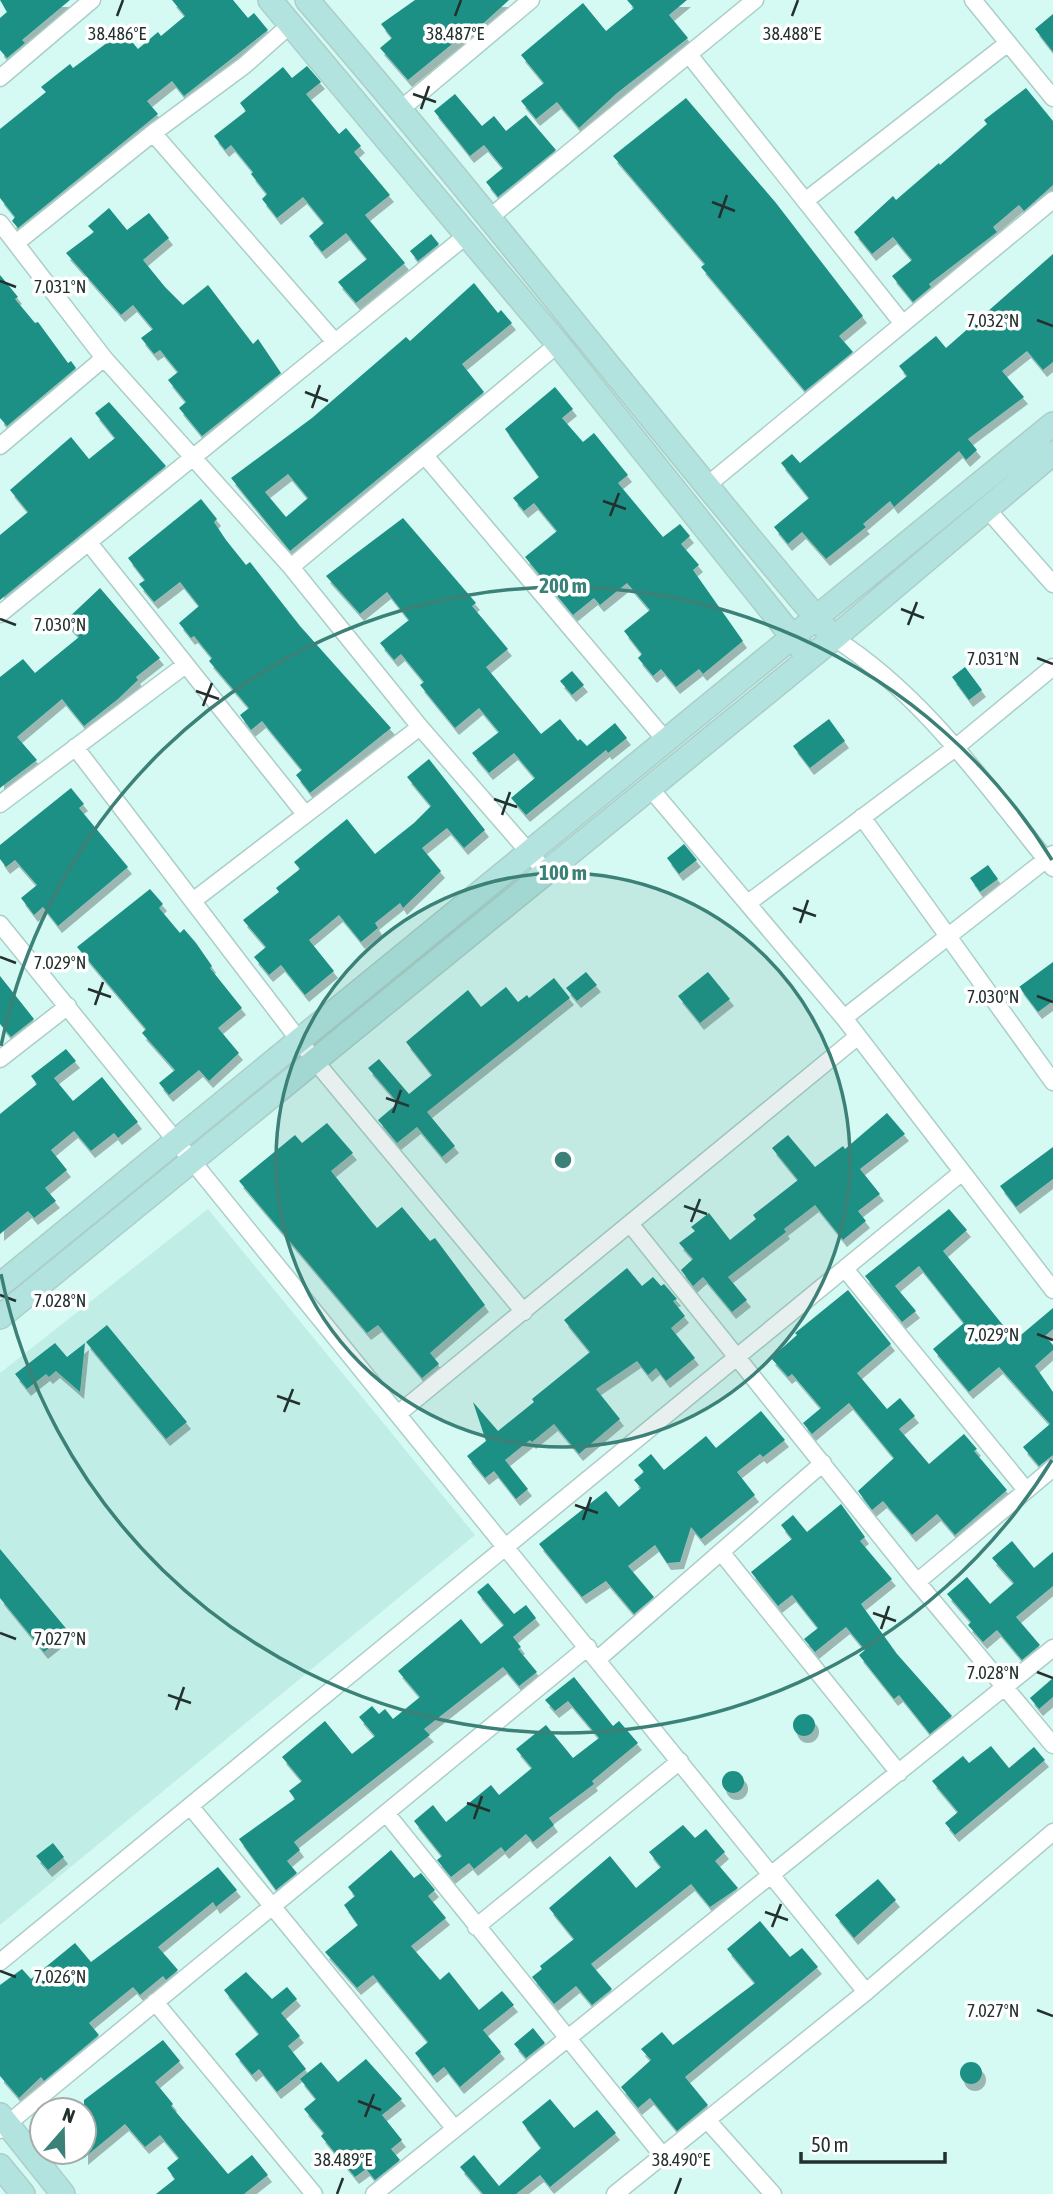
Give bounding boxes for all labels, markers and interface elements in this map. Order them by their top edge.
text: 38.486°E [88,23,146,44]
text: 38.487°E [426,23,484,44]
text: 38.488°E [763,23,821,44]
text: 7.031°N [34,276,86,297]
text: 7.032°N [967,310,1019,331]
text: 200 m [539,573,587,597]
text: 7.030°N [34,614,86,635]
text: 7.031°N [967,648,1019,669]
text: 100 m [539,860,587,884]
text: 7.029°N [34,952,86,973]
text: 7.030°N [967,986,1019,1007]
centre of rings [551,1148,575,1172]
text: 7.028°N [34,1290,86,1311]
text: 7.029°N [967,1324,1019,1345]
text: 7.027°N [34,1628,86,1649]
text: 7.028°N [967,1662,1019,1683]
text: 7.026°N [34,1966,86,1987]
text: 7.027°N [967,2000,1019,2021]
north arrow [28,2096,98,2166]
text: N [60,2103,78,2127]
scale bar [801,2120,944,2164]
text: 50 m [811,2132,849,2156]
text: 38.489°E [314,2149,372,2170]
text: 38.490°E [652,2149,710,2170]

